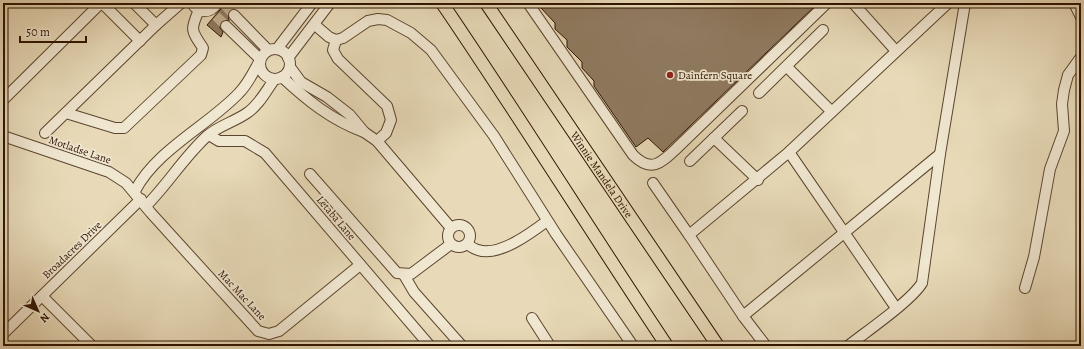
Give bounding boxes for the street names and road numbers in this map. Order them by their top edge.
street label: Winnie Mandela Drive [567,128,637,221]
street label: Motladse Lane [47,132,113,168]
street label: Letaba Lane [313,193,359,243]
street label: Broadacres Drive [39,218,105,282]
street label: Mac Mac Lane [215,266,269,324]

